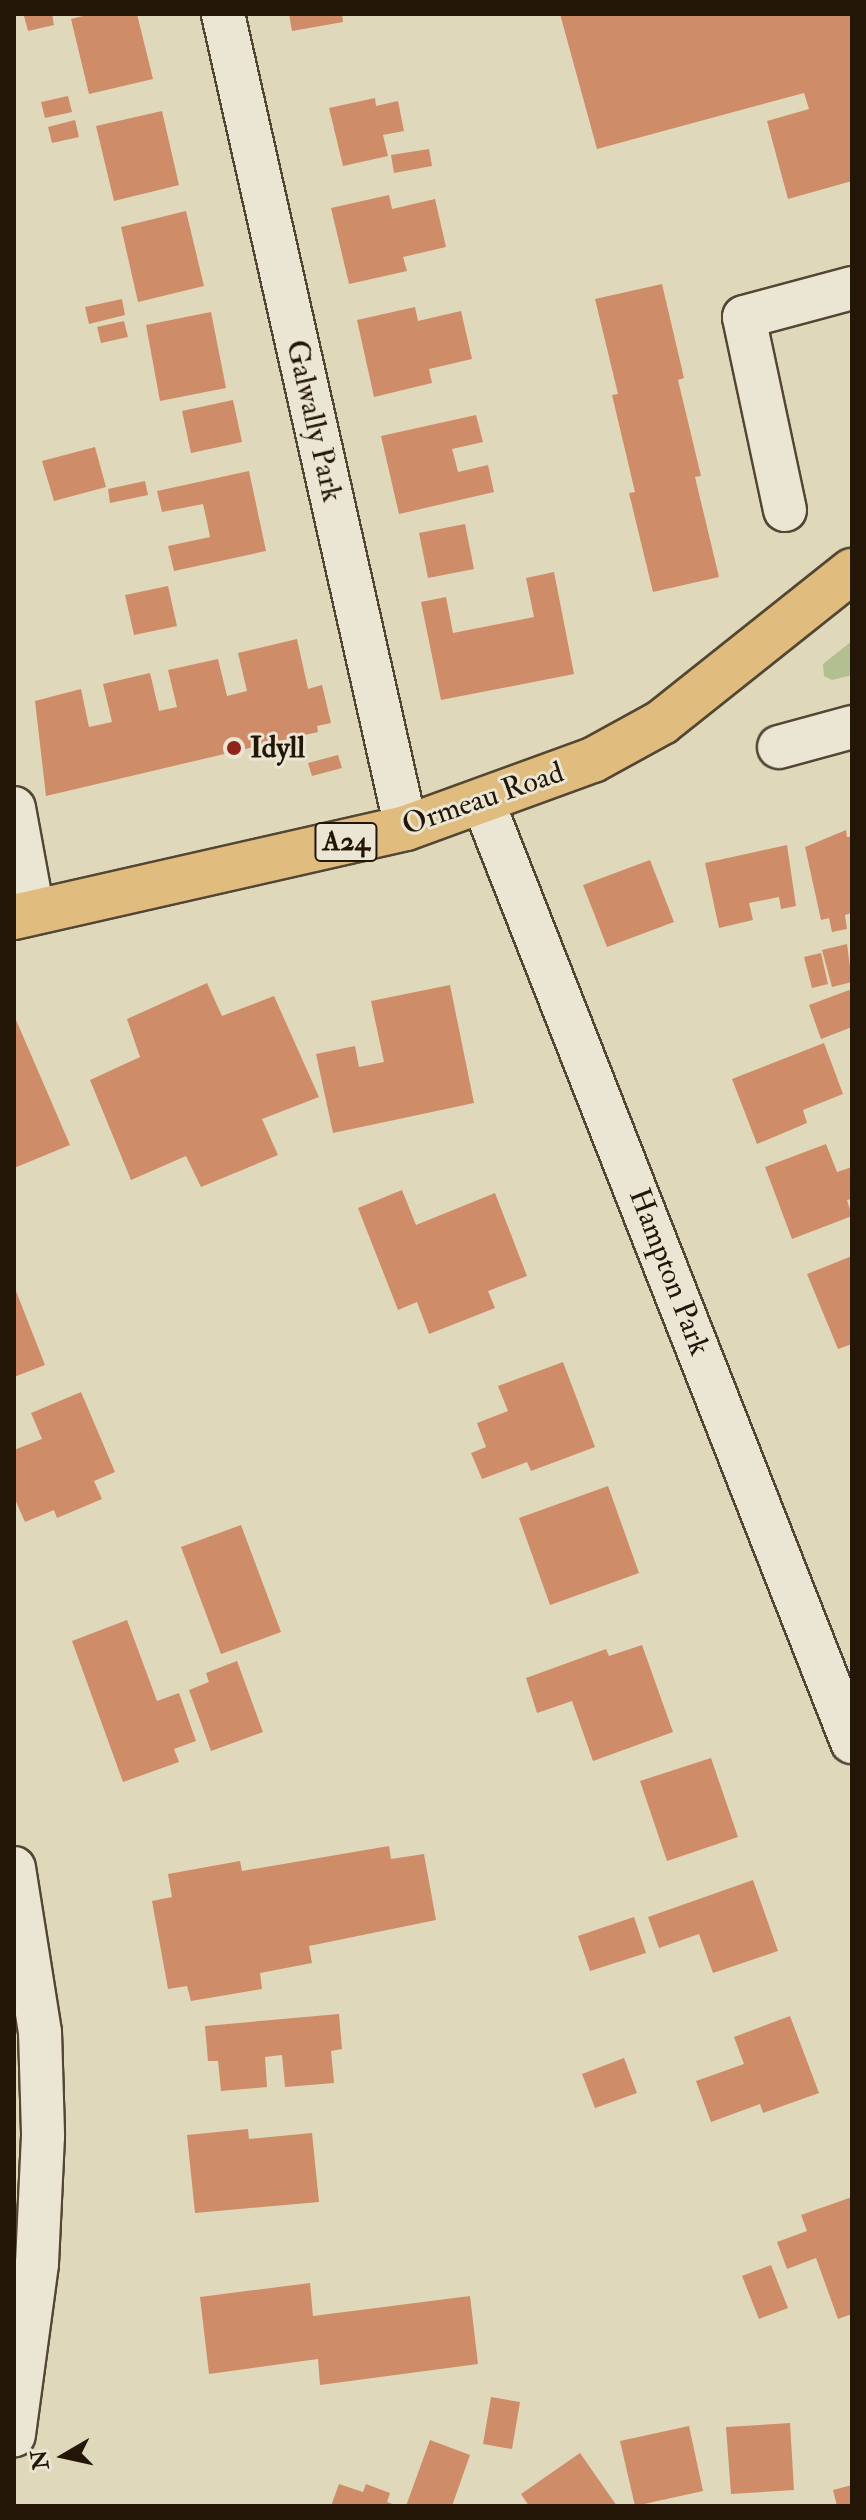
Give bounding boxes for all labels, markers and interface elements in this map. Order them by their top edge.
street label: Galwally Park [278,337,350,505]
place label: Idyll [250,730,305,766]
marker: Idyll [225,739,243,757]
street label: Ormeau Road [398,755,568,843]
road number: A24 [314,818,378,866]
street label: Hampton Park [621,1184,717,1360]
north arrow [24,2416,104,2496]
text: N [25,2448,56,2472]

